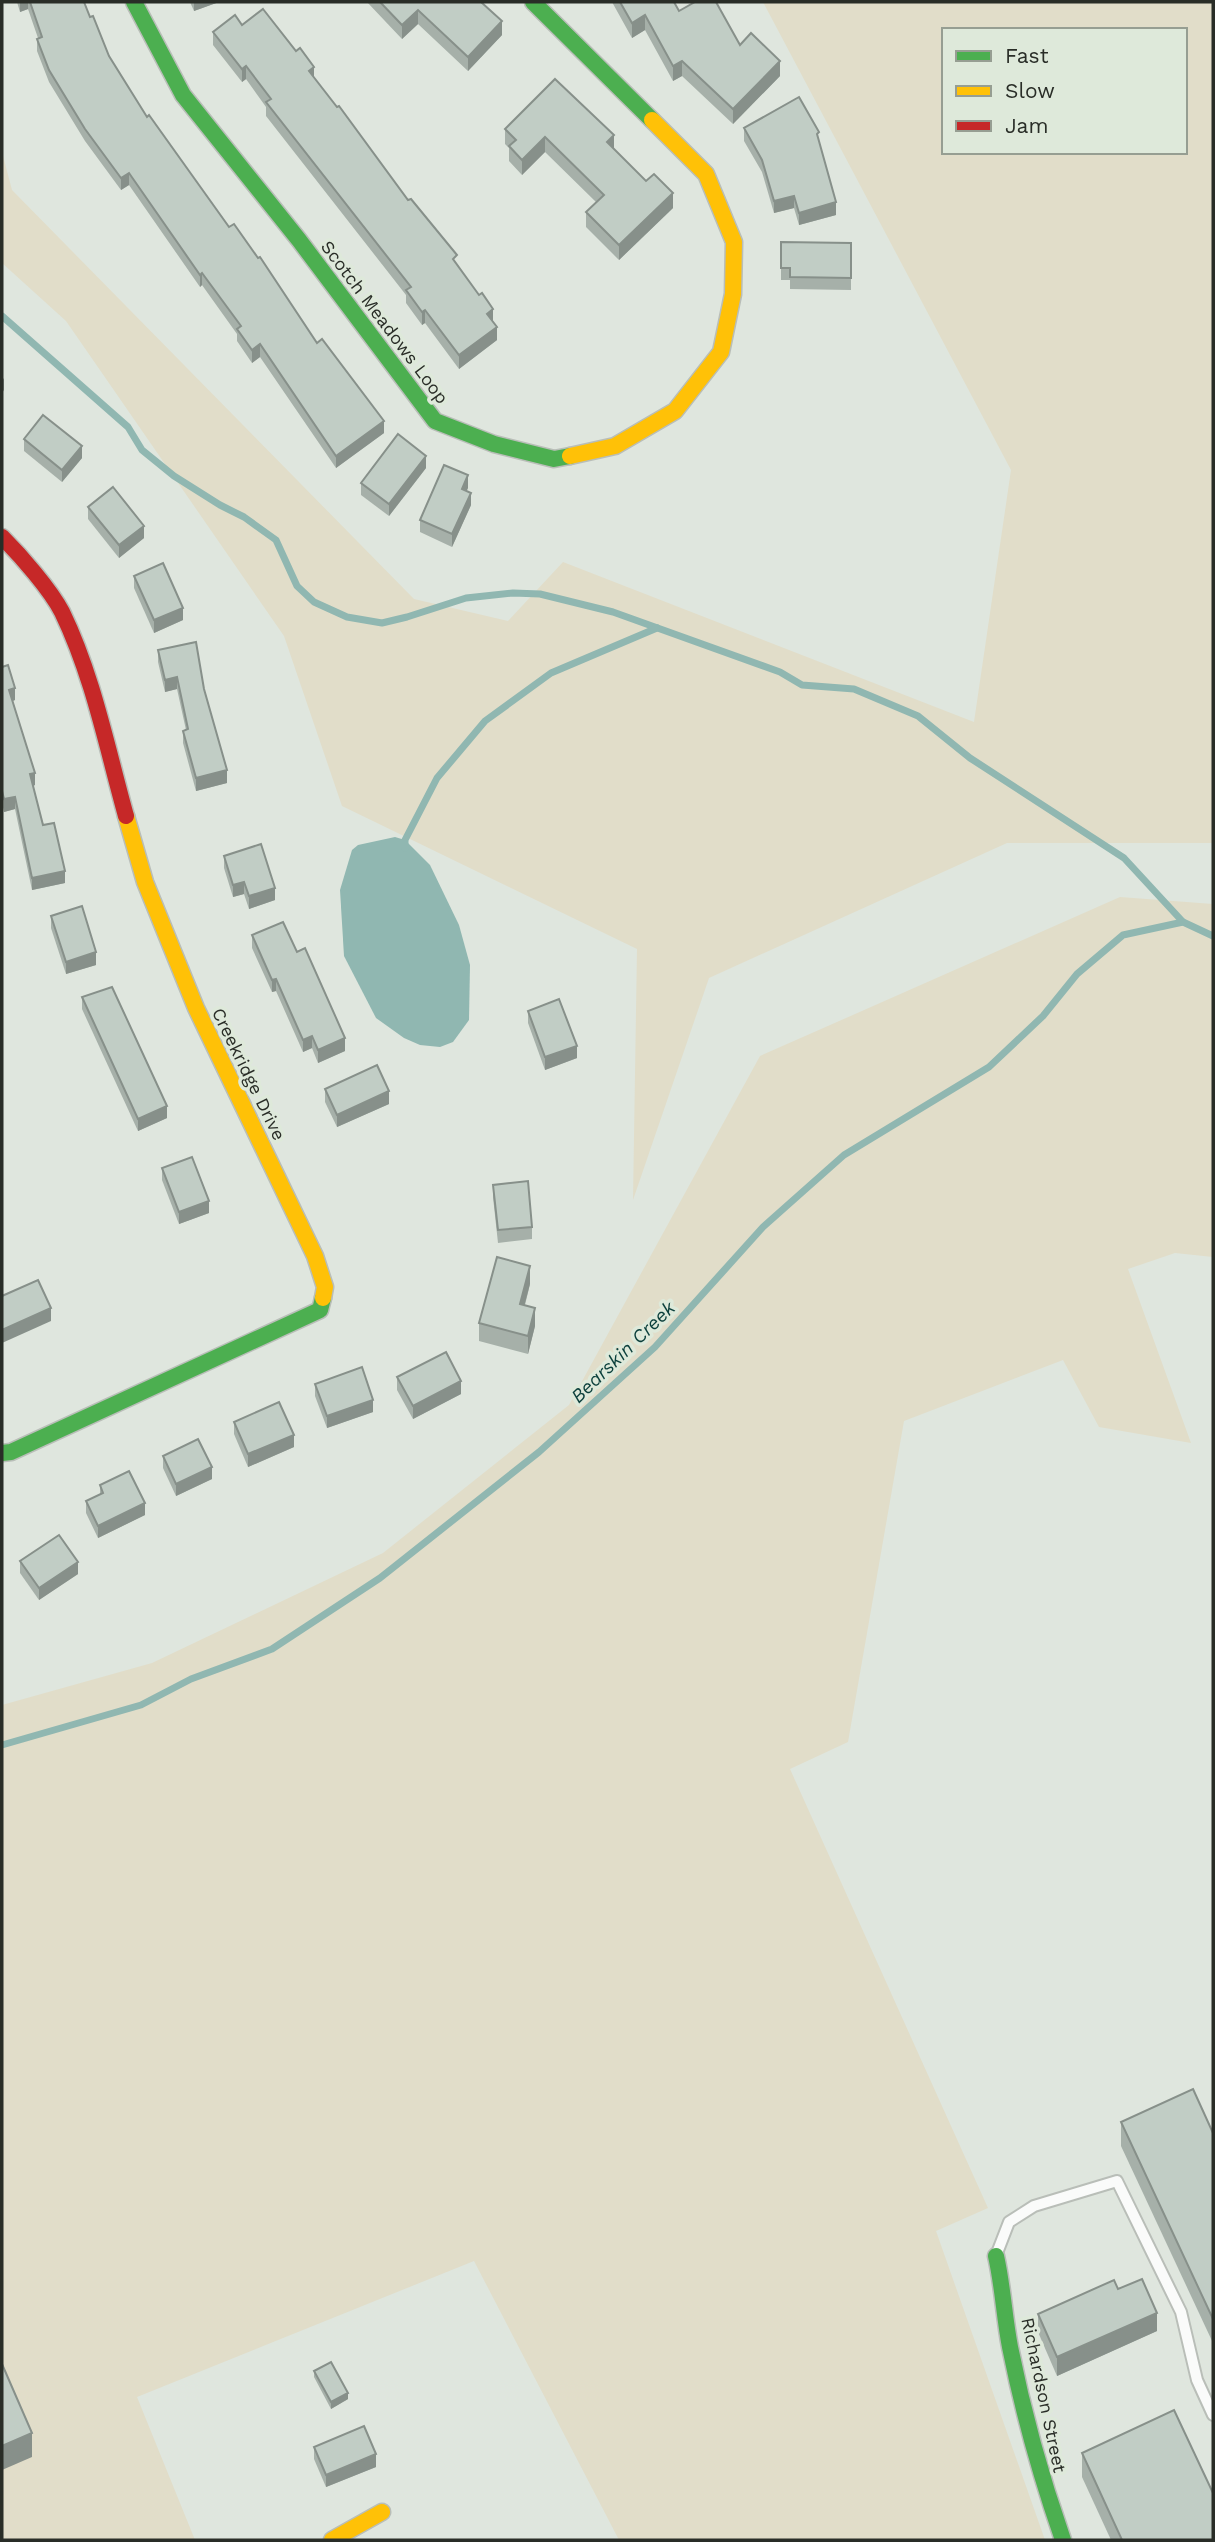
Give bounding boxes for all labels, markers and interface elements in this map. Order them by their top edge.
legend [942,28,1187,154]
text: Fast [1005,43,1049,68]
text: Slow [1005,78,1055,103]
text: Jam [1005,113,1048,138]
street label: Scotch Meadows Loop [317,236,453,408]
street label: Creekridge Drive [208,1004,290,1144]
water label: Bearskin Creek [566,1296,680,1408]
street label: Richardson Street [1017,2315,1071,2475]

